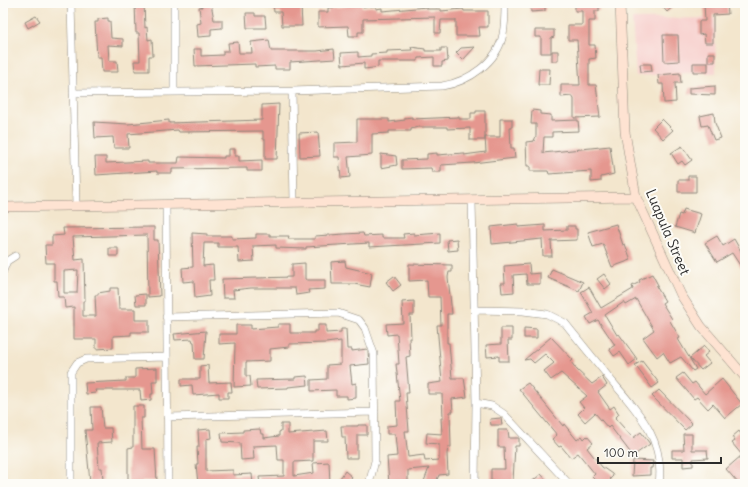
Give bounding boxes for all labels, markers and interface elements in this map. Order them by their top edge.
street label: Luapula Street [642,186,694,278]
scale bar [598,439,721,465]
text: 100 m [604,445,638,460]

